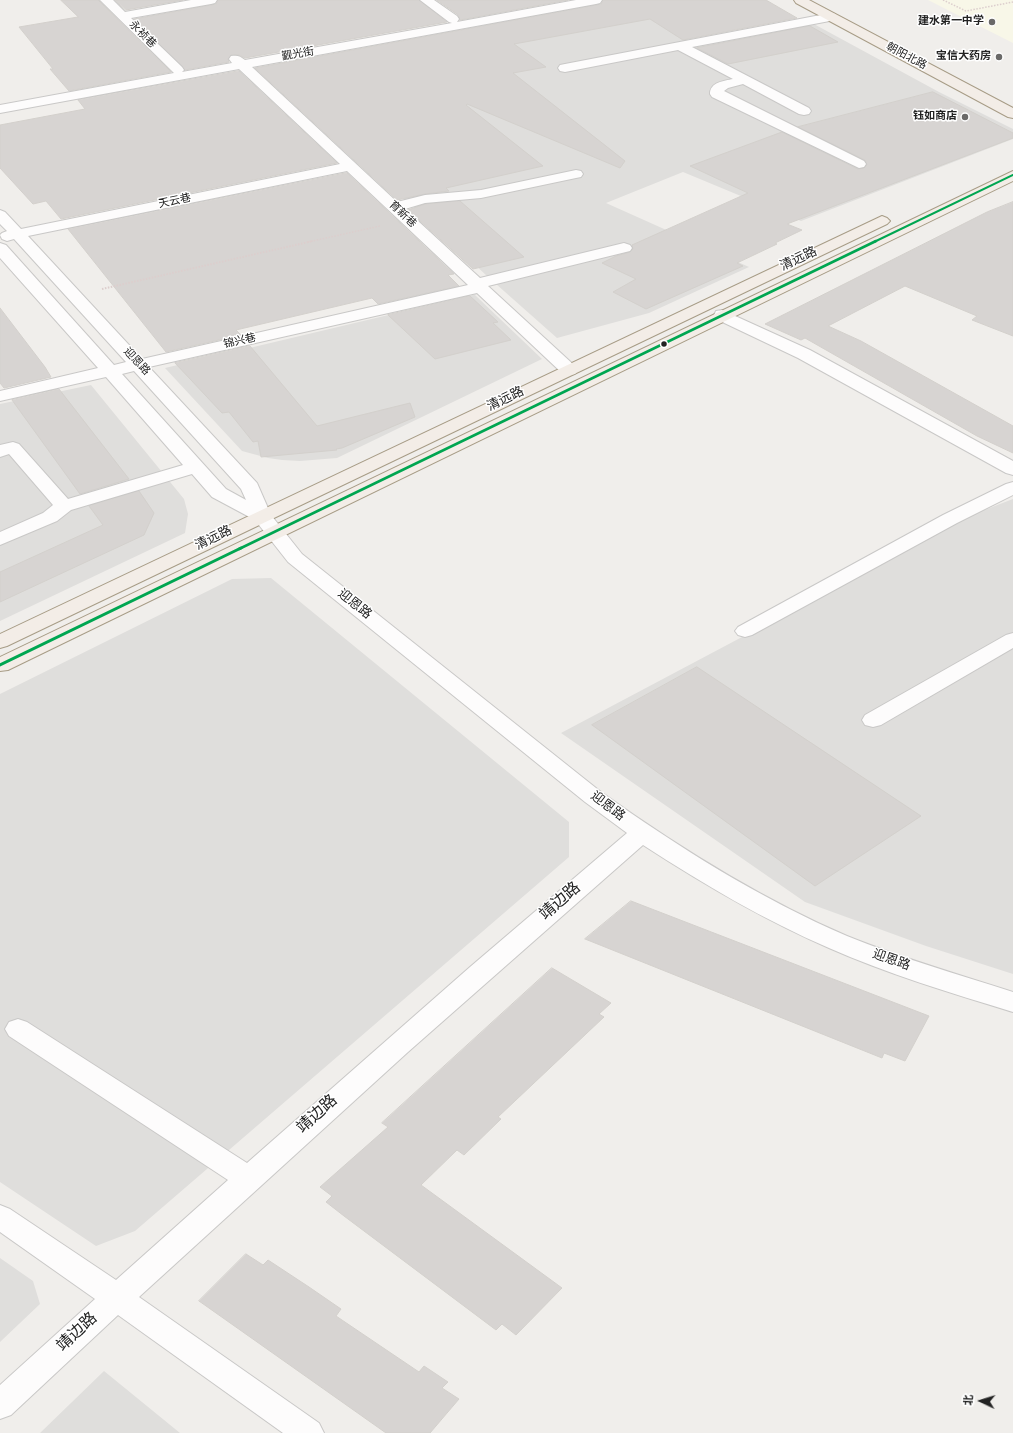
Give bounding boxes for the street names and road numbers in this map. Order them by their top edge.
street label: 永祯巷 [126,19,158,51]
street label: 朝阳北路 [883,41,929,73]
street label: 觐光街 [281,46,315,64]
street label: 天云巷 [157,192,193,212]
street label: 育新巷 [385,199,419,231]
street label: 清远路 [778,245,820,275]
street label: 锦兴巷 [222,332,258,352]
street label: 迎恩路 [120,345,152,379]
street label: 清远路 [485,384,527,416]
street label: 清远路 [193,523,235,555]
street label: 迎恩路 [334,587,374,623]
street label: 迎恩路 [587,789,627,825]
street label: 靖边路 [537,879,585,925]
street label: 迎恩路 [870,947,912,975]
street label: 靖边路 [294,1092,342,1138]
street label: 靖边路 [54,1310,102,1356]

